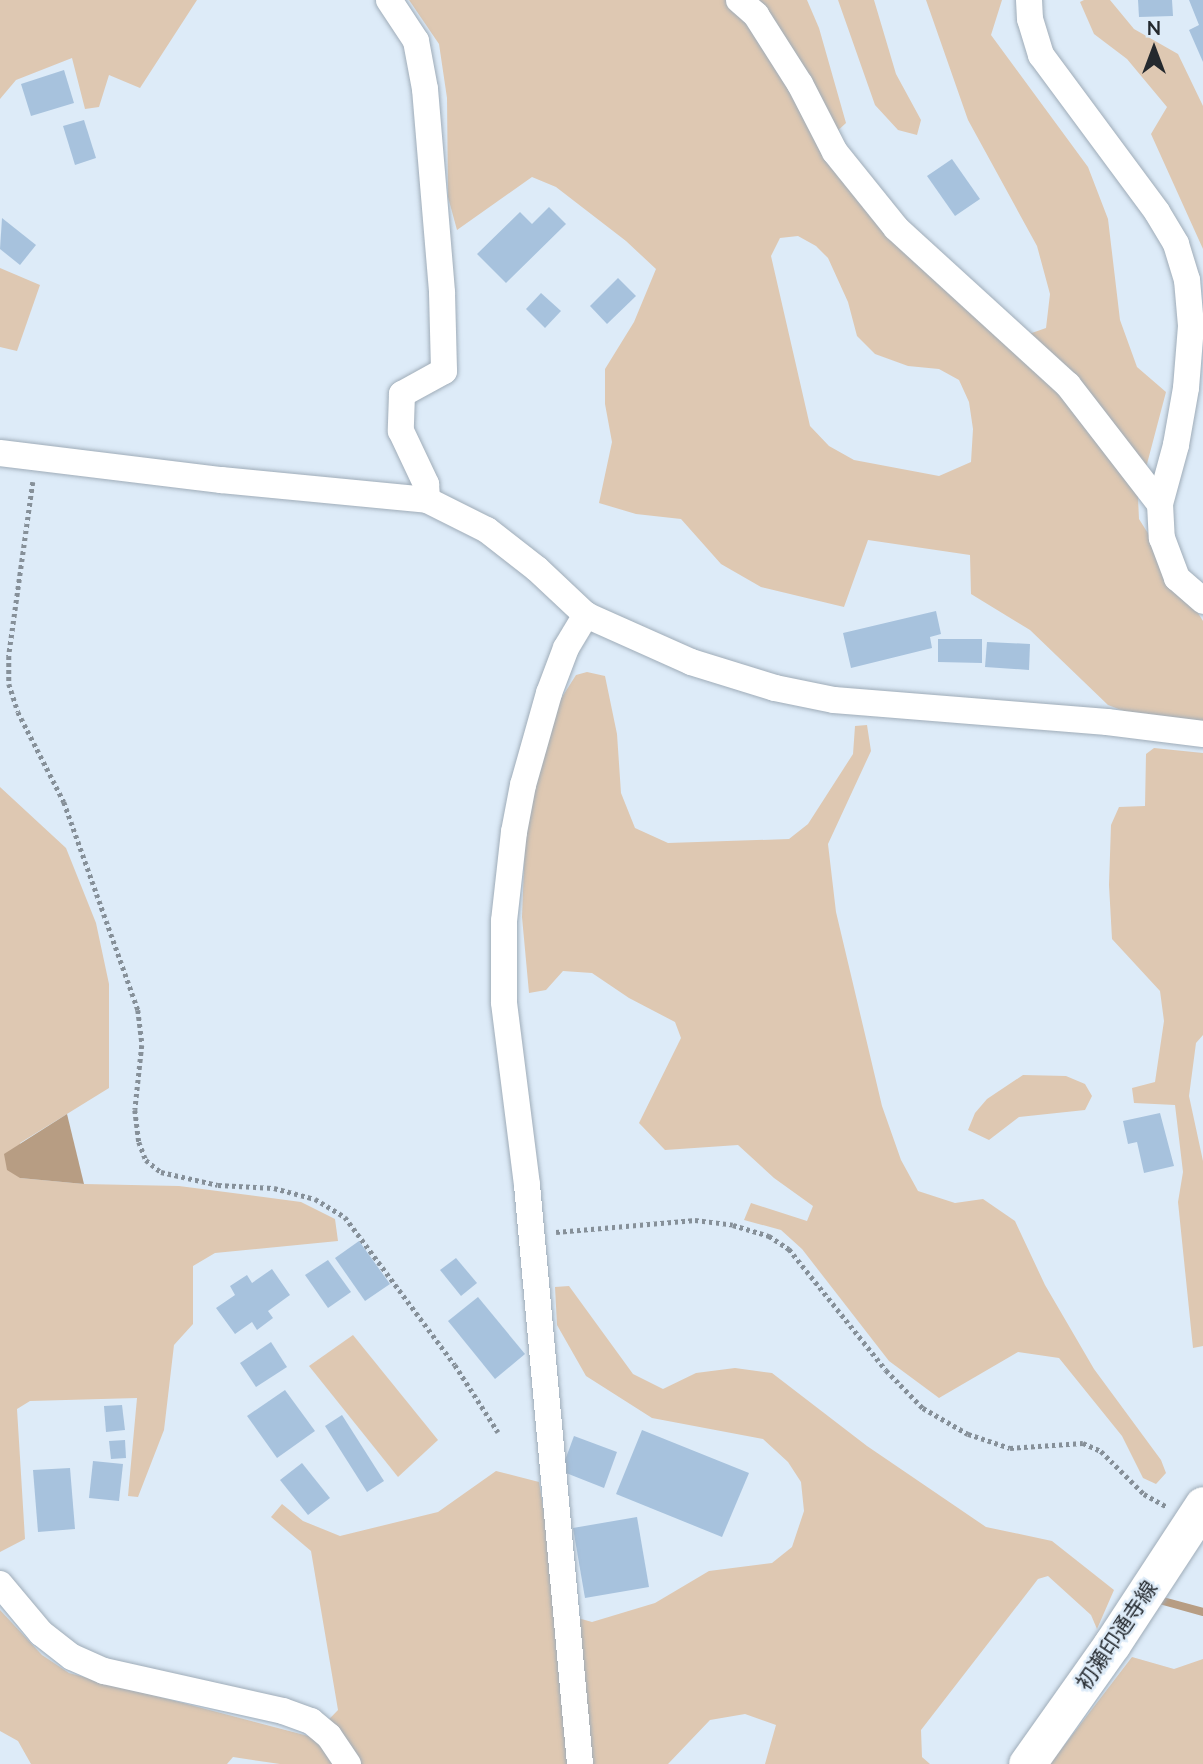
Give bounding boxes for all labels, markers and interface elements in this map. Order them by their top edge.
north arrow [1119,14,1189,84]
text: N [1147,16,1161,40]
street label: 初瀬印通寺線 [1070,1576,1162,1694]

